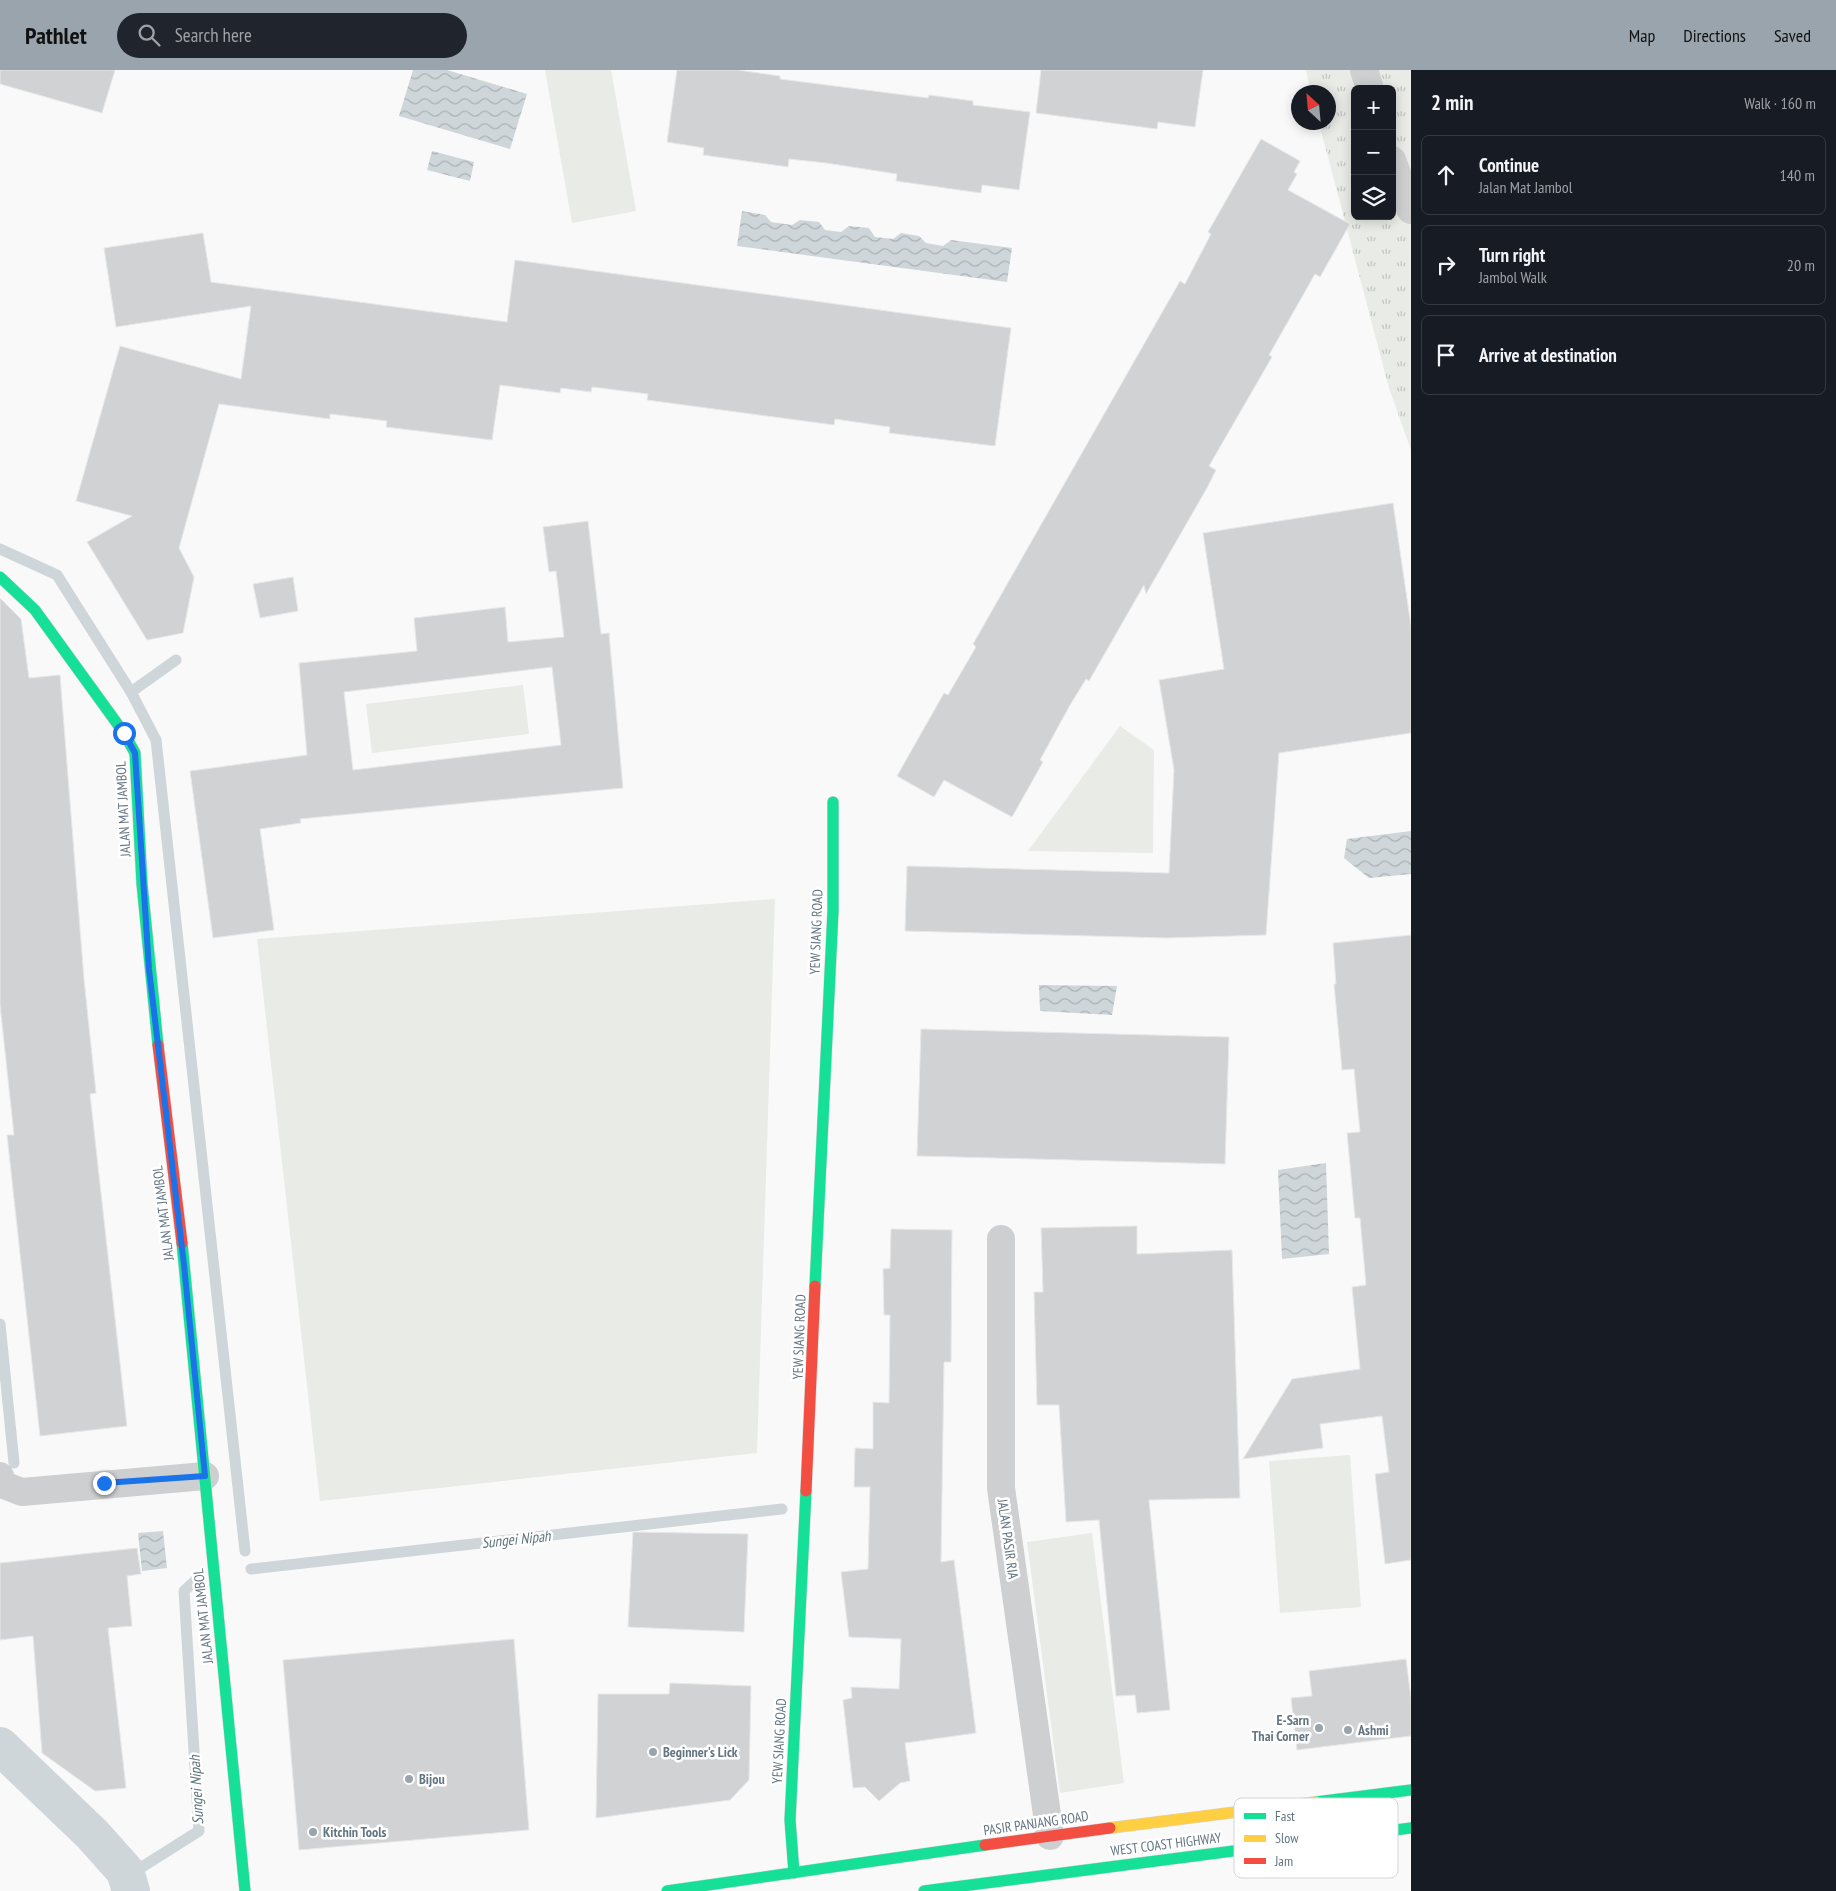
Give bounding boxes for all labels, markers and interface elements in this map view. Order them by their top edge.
search box [117,13,467,58]
text: Pathlet [25,20,87,51]
icon: search [135,21,163,49]
text: Search here [175,23,252,47]
text: Map [1629,24,1655,47]
text: Directions [1683,24,1746,47]
text: Saved [1774,24,1811,47]
north arrow [1291,85,1336,130]
map controls [1351,85,1396,220]
button: + [1351,85,1396,130]
text: 2 min [1431,89,1473,116]
text: Walk · 160 m [1744,93,1816,113]
button: − [1351,130,1396,175]
text: Continue [1479,153,1539,177]
icon: ahead [1432,161,1460,189]
text: 140 m [1780,165,1815,185]
button: layers [1351,175,1396,220]
text: Jalan Mat Jambol [1479,177,1572,197]
text: Turn right [1479,243,1545,267]
icon: right [1432,251,1460,279]
text: 20 m [1787,255,1815,275]
text: Jambol Walk [1479,267,1547,287]
icon: arrive [1432,341,1460,369]
text: Arrive at destination [1479,343,1617,367]
route start [113,722,136,745]
street label: JALAN MAT JAMBOL [112,761,135,858]
street label: YEW SIANG ROAD [806,889,826,975]
street label: JALAN MAT JAMBOL [148,1164,178,1263]
street label: YEW SIANG ROAD [789,1294,809,1380]
route end [93,1472,116,1495]
street label: JALAN PASIR RIA [993,1497,1023,1581]
water label: Sungei Nipah [481,1526,553,1552]
street label: JALAN MAT JAMBOL [189,1567,217,1665]
street label: YEW SIANG ROAD [768,1698,790,1784]
place label: E-Sarn Thai Corner [1252,1711,1310,1745]
place label: Ashmi [1357,1721,1389,1739]
marker: E-Sarn Thai Corner [1313,1722,1325,1734]
marker: Ashmi [1342,1724,1354,1736]
place label: Beginner's Lick [663,1743,738,1761]
marker: Beginner's Lick [647,1746,659,1758]
water label: Sungei Nipah [185,1754,207,1825]
place label: Bijou [419,1770,445,1788]
marker: Bijou [403,1773,415,1785]
legend [1234,1798,1398,1878]
street label: PASIR PANJANG ROAD [982,1807,1090,1839]
text: Fast [1275,1807,1295,1825]
place label: Kitchin Tools [323,1823,387,1841]
marker: Kitchin Tools [307,1826,319,1838]
street label: WEST COAST HIGHWAY [1110,1828,1223,1860]
text: Slow [1275,1829,1299,1847]
text: Jam [1274,1852,1293,1870]

